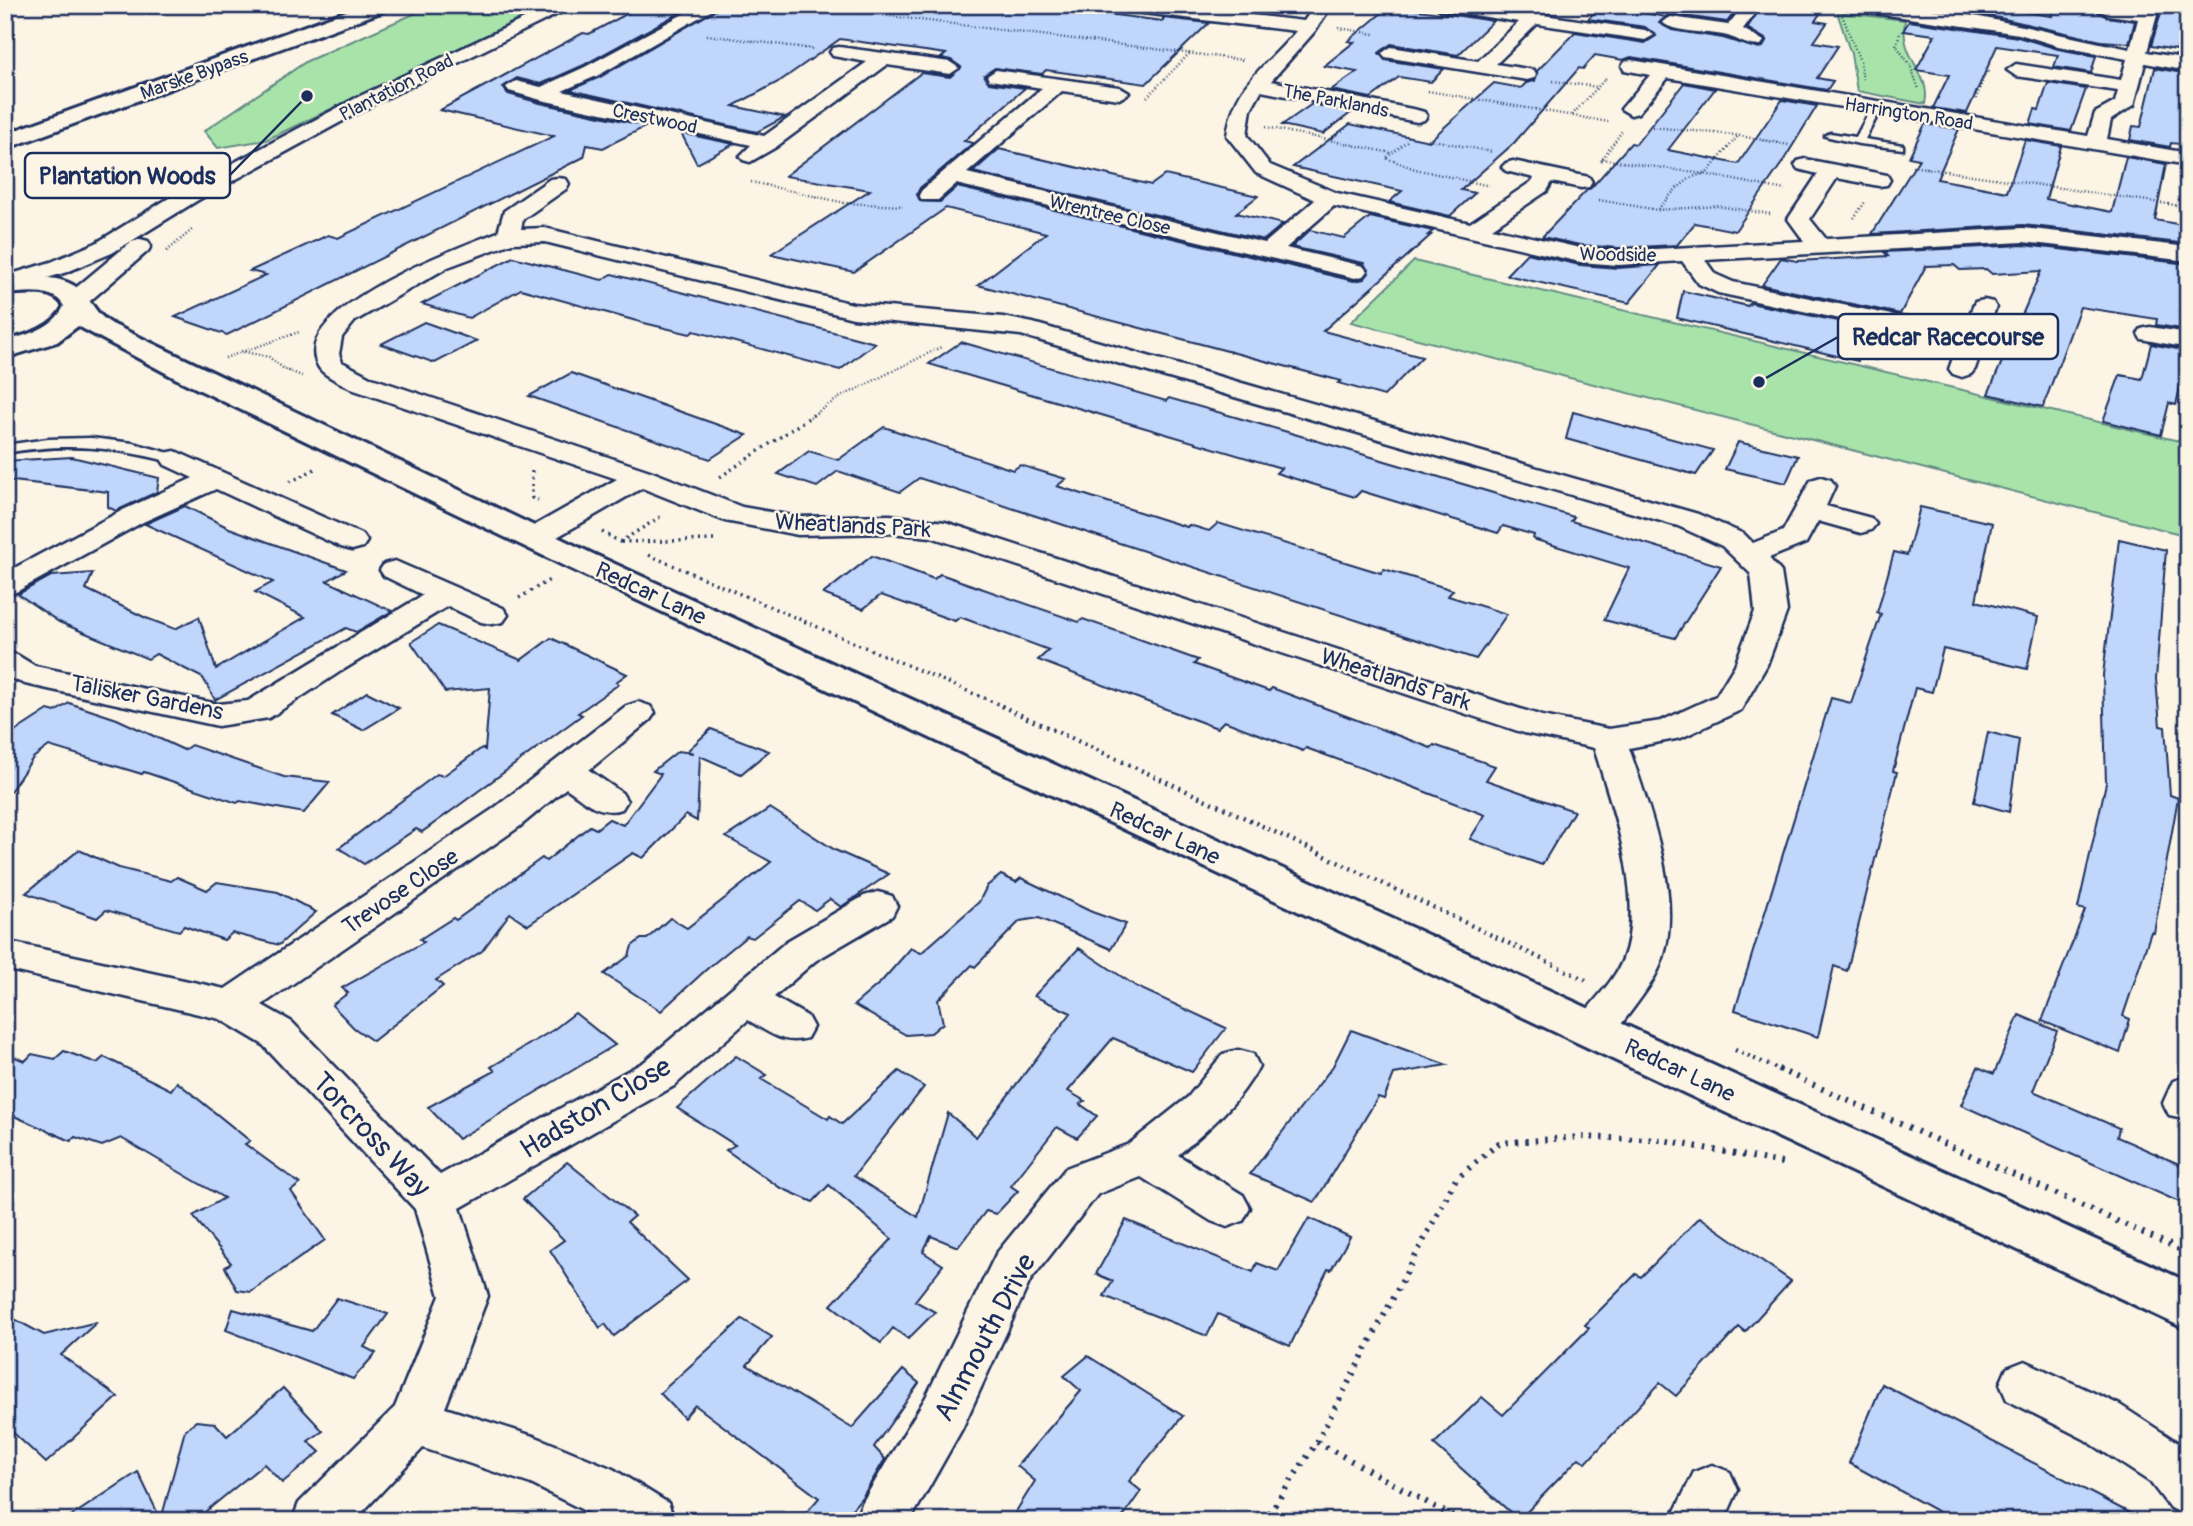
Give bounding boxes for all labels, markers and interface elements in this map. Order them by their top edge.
street label: Marske Bypass [137,44,252,106]
street label: Plantation Road [335,49,458,127]
street label: The Parklands [1281,79,1391,123]
street label: Harrington Road [1843,92,1975,136]
street label: Crestwood [610,98,699,140]
callout: Plantation Woods [25,153,230,198]
text: Plantation Woods [38,162,216,191]
street label: Wrentree Close [1047,189,1173,241]
street label: Woodside [1579,242,1657,268]
callout: Redcar Racecourse [1838,314,2058,359]
text: Redcar Racecourse [1852,323,2045,352]
street label: Wheatlands Park [774,507,932,544]
street label: Redcar Lane [591,555,711,632]
street label: Wheatlands Park [1317,642,1475,718]
street label: Talisker Gardens [68,668,226,727]
street label: Redcar Lane [1105,795,1225,872]
street label: Trevose Close [337,842,465,941]
street label: Redcar Lane [1620,1032,1740,1109]
street label: Hadston Close [514,1049,678,1167]
street label: Torcross Way [304,1065,438,1205]
street label: Alnmouth Drive [926,1248,1044,1428]

